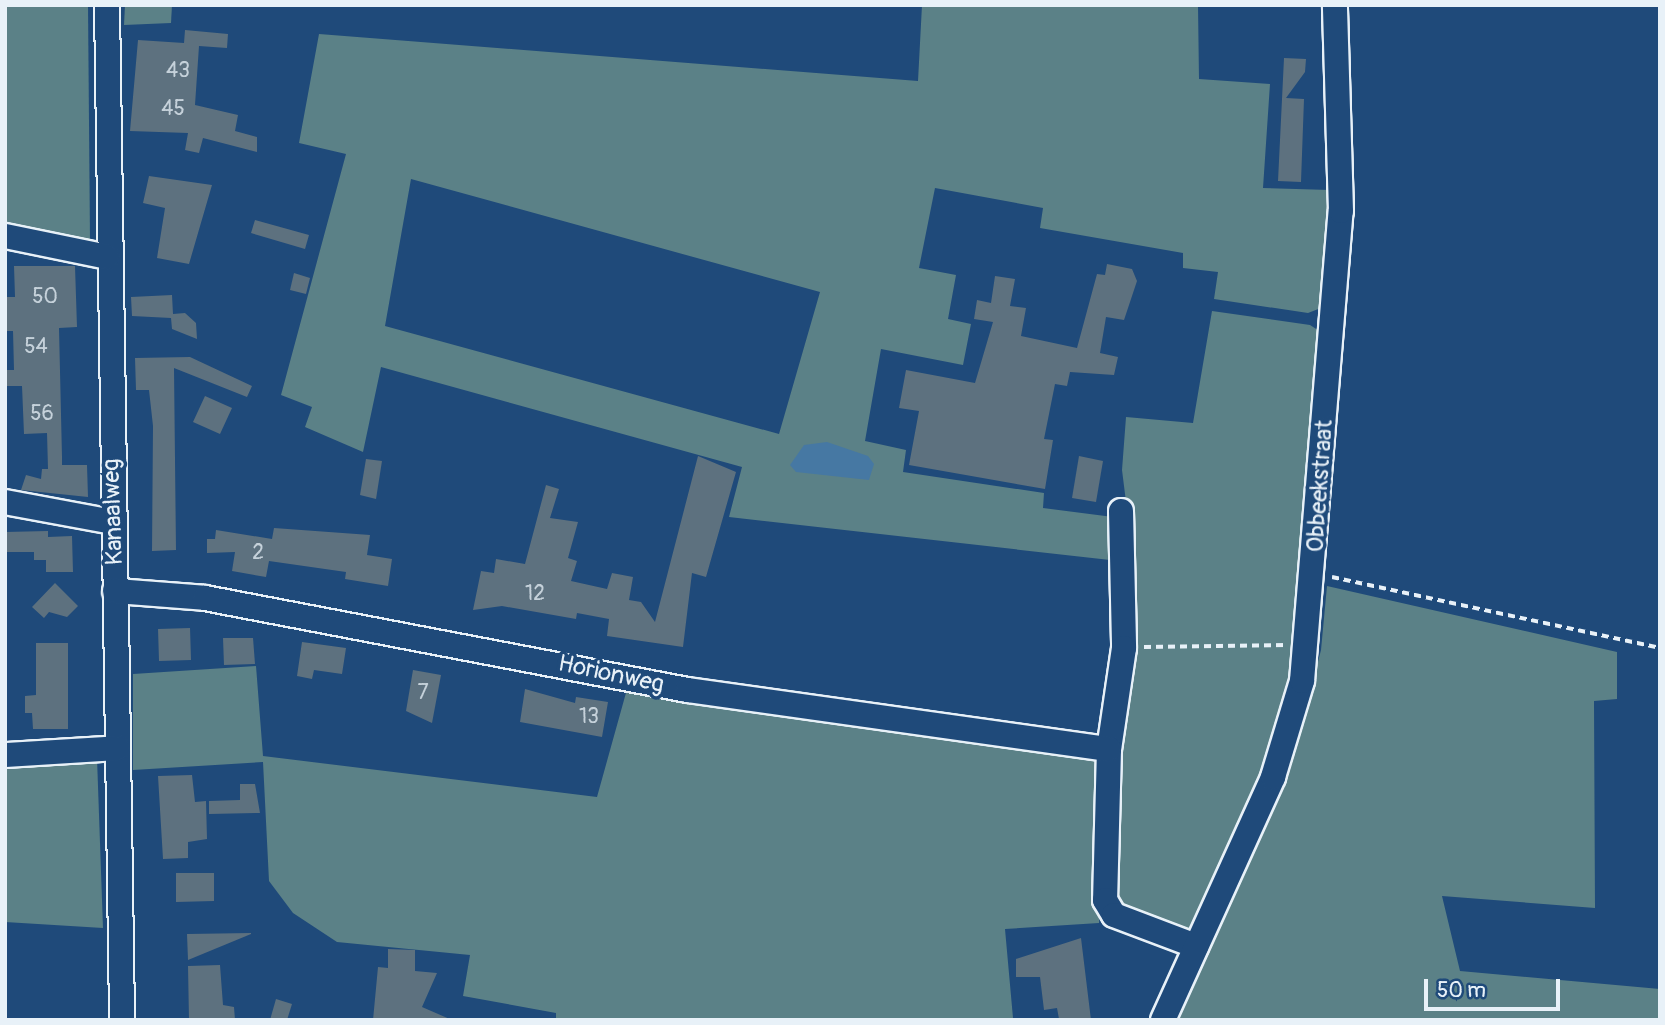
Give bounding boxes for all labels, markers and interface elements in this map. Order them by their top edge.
house number: 43 [166,58,190,84]
house number: 45 [161,96,185,122]
house number: 50 [32,284,58,310]
house number: 54 [24,334,48,360]
house number: 56 [30,401,54,427]
street label: Obbeekstraat [1301,419,1339,553]
street label: Kanaalweg [97,458,129,566]
house number: 2 [252,540,264,566]
house number: 12 [525,581,545,607]
street label: Horionweg [556,649,666,699]
house number: 7 [417,680,429,706]
house number: 13 [579,704,599,730]
scale bar [1427,965,1564,1009]
text: 50 m [1437,977,1486,1004]

